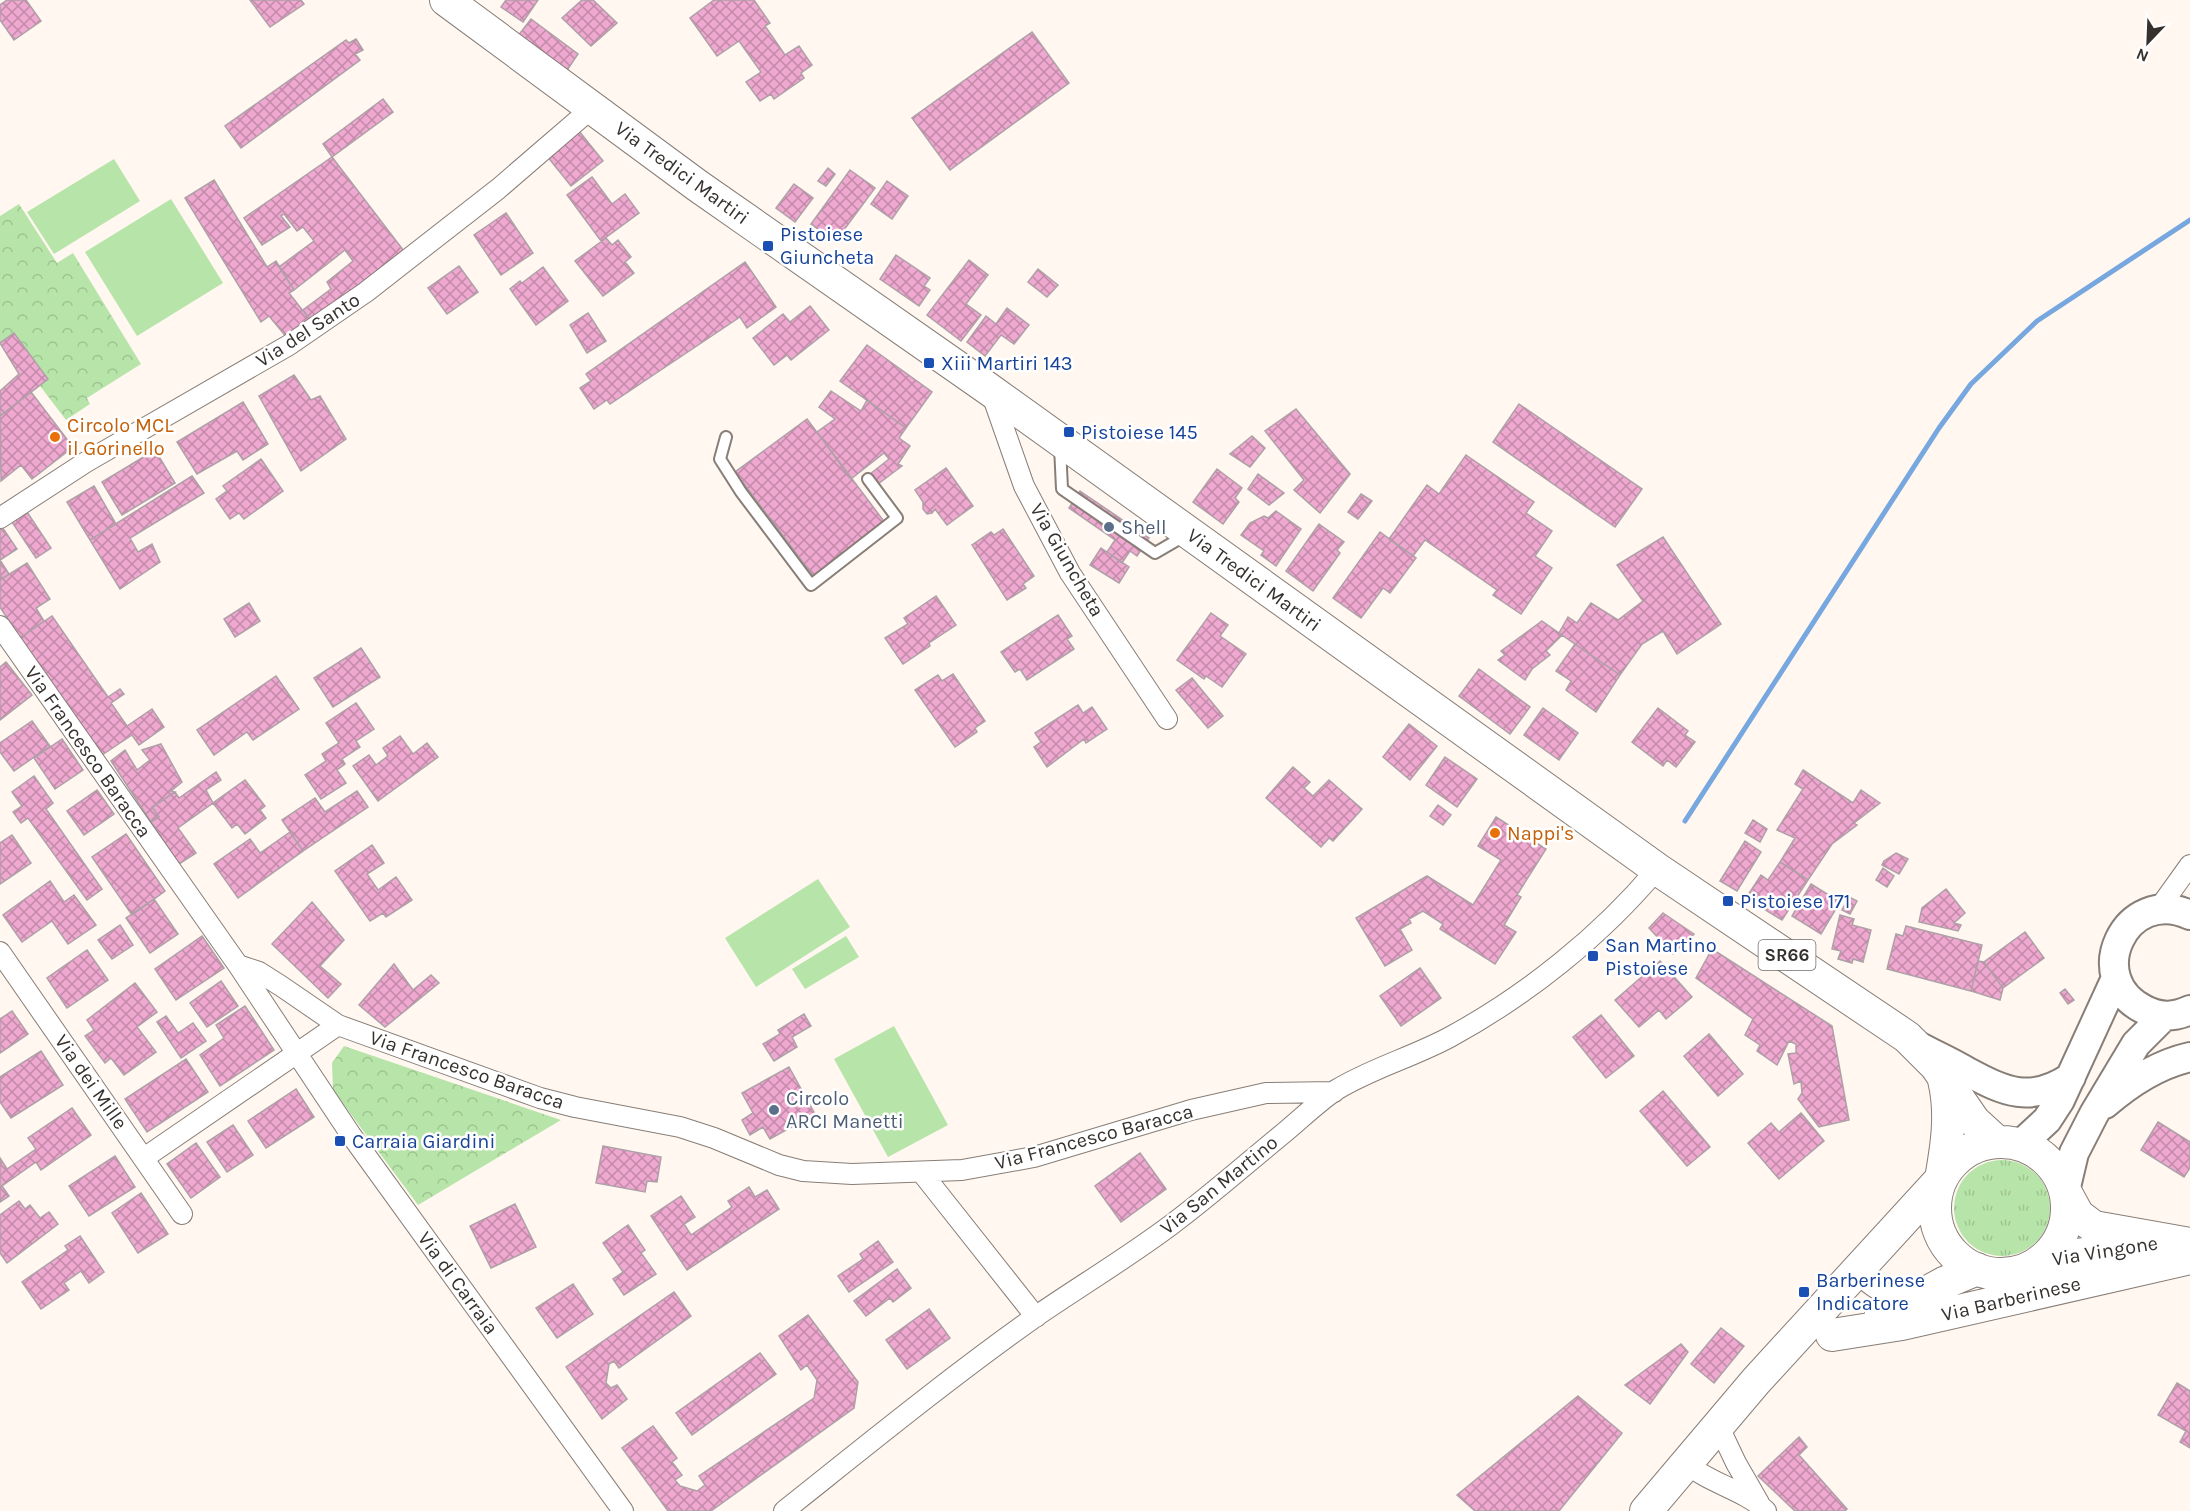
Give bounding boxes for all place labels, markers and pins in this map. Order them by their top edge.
place label: Pistoiese Giuncheta [780,223,874,269]
marker: Pistoiese Giuncheta [761,239,775,253]
place label: Xiii Martiri 143 [941,352,1073,375]
marker: Xiii Martiri 143 [922,356,936,370]
place label: Circolo MCL il Gorinello [67,414,174,460]
place label: Pistoiese 145 [1081,421,1198,444]
marker: Pistoiese 145 [1062,425,1076,439]
marker: Circolo MCL il Gorinello [48,430,62,444]
place label: Shell [1121,516,1167,539]
marker: Shell [1102,520,1116,534]
place label: Nappi's [1507,822,1574,845]
marker: Nappi's [1488,826,1502,840]
place label: Pistoiese 171 [1740,890,1850,913]
marker: Pistoiese 171 [1721,894,1735,908]
place label: San Martino Pistoiese [1605,934,1717,980]
marker: San Martino Pistoiese [1586,949,1600,963]
place label: Circolo ARCI Manetti [786,1087,904,1133]
marker: Circolo ARCI Manetti [767,1103,781,1117]
place label: Carraia Giardini [352,1130,495,1153]
marker: Carraia Giardini [333,1134,347,1148]
place label: Barberinese Indicatore [1816,1269,1925,1315]
marker: Barberinese Indicatore [1797,1285,1811,1299]

